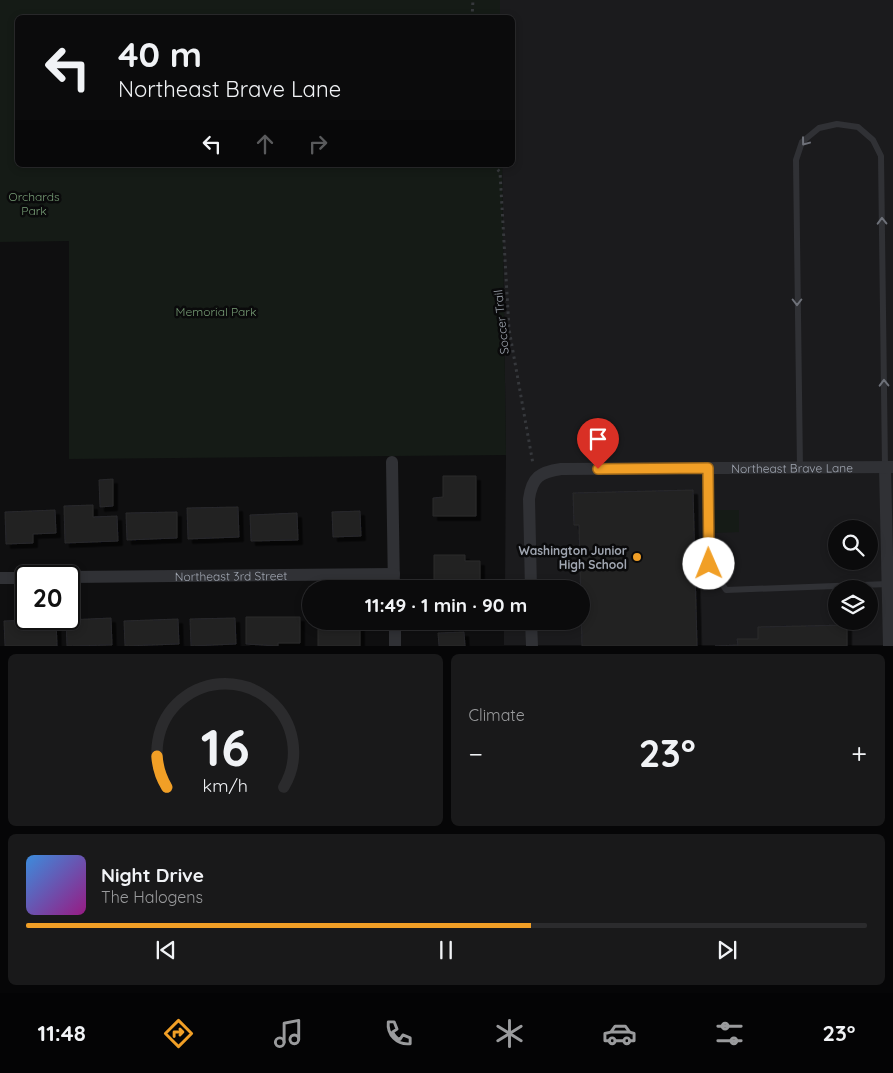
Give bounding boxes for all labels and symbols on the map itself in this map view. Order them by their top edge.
one-way arrow [802,136,811,146]
park label: Orchards Park [8,189,60,218]
one-way arrow [877,216,887,224]
street label: Soccer Trail [490,289,512,355]
one-way arrow [792,298,802,306]
park label: Memorial Park [176,304,256,319]
one-way arrow [879,379,889,386]
pin [577,418,619,469]
street label: Northeast Brave Lane [731,460,853,475]
position arrow [682,537,734,589]
place label: Washington Junior High School [519,543,627,572]
marker: Washington Junior High School [631,551,643,563]
speed limit sign: 20 [15,565,80,630]
street label: Northeast 3rd Street [175,567,287,584]

